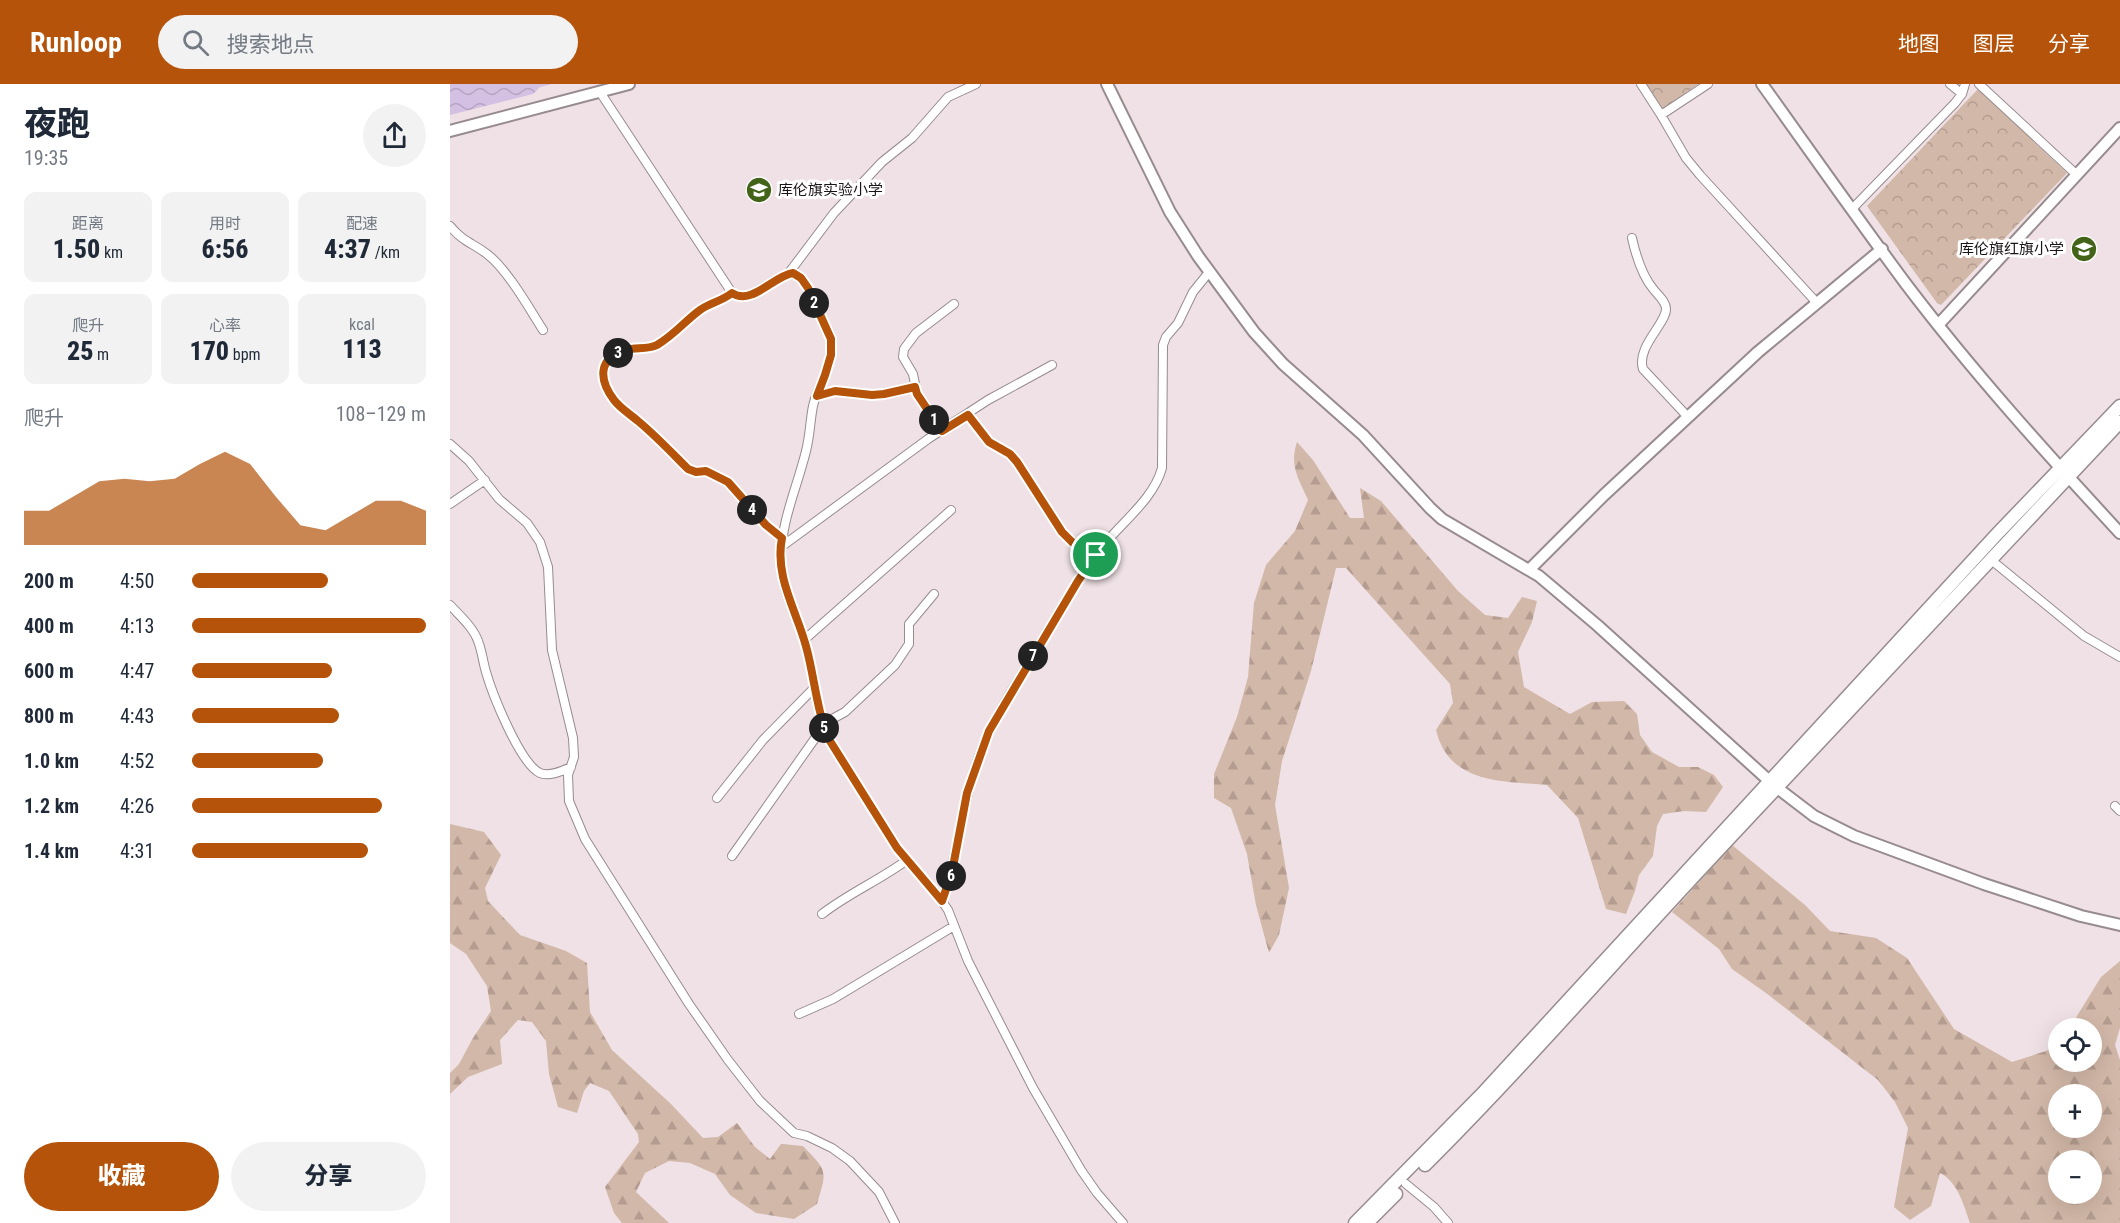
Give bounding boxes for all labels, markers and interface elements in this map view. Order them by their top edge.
search box [158,15,578,69]
text: Runloop [30,26,122,59]
icon: search [179,26,212,59]
text: 搜索地点 [227,32,315,57]
text: 地图 [1898,32,1940,56]
text: 图层 [1973,32,2015,56]
text: 分享 [2048,32,2090,56]
text: 夜跑 [24,104,90,143]
button: share [363,104,426,167]
text: 19:35 [24,146,68,170]
school or university icon: 库伦旗实验小学 [744,175,774,205]
place label: 库伦旗实验小学 [778,181,883,199]
text: 距离 [72,214,104,233]
text: 用时 [209,214,241,233]
text: 配速 [346,214,378,233]
text: 1.50 [53,234,100,264]
text: 6:56 [202,234,249,264]
text: 4:37 [324,234,371,264]
school or university icon: 库伦旗红旗小学 [2069,234,2099,264]
place label: 库伦旗红旗小学 [1959,240,2064,258]
text: km [100,243,123,262]
text: /km [371,243,400,262]
pin: 2 [799,288,829,318]
text: 2 [810,293,818,312]
text: kcal [349,315,375,334]
text: 爬升 [72,316,104,335]
text: 心率 [209,316,241,335]
text: 113 [342,334,382,364]
text: 25 [67,336,93,366]
text: 170 [189,336,229,366]
pin: 3 [603,338,633,368]
text: 3 [614,343,622,362]
text: m [93,345,109,364]
text: bpm [229,345,261,364]
text: 108–129 m [336,402,426,426]
pin: 1 [919,405,949,435]
text: 爬升 [24,406,64,430]
text: 1 [930,410,938,429]
pin: 4 [737,495,767,525]
text: 4 [748,500,756,519]
pin [1070,529,1121,580]
icon: arrive [1079,538,1112,571]
text: 200 m [24,569,74,593]
text: 4:50 [120,569,154,593]
text: 400 m [24,614,74,638]
text: 4:13 [120,614,154,638]
pin: 7 [1018,641,1048,671]
text: 7 [1029,646,1037,665]
text: 600 m [24,659,74,683]
text: 4:47 [120,659,154,683]
text: 800 m [24,704,74,728]
text: 4:43 [120,704,154,728]
pin: 5 [809,713,839,743]
text: 5 [820,718,828,737]
text: 1.0 km [24,749,79,773]
text: 4:52 [120,749,154,773]
text: 1.2 km [24,794,79,818]
text: 4:26 [120,794,154,818]
text: 1.4 km [24,839,79,863]
text: 4:31 [120,839,154,863]
pin: 6 [936,861,966,891]
text: 6 [947,866,955,885]
map controls [2048,1018,2102,1204]
button: locate [2048,1018,2102,1072]
button: + [2048,1084,2102,1138]
button: 收藏 [24,1142,219,1211]
button: 分享 [231,1142,426,1211]
button: − [2048,1150,2102,1204]

